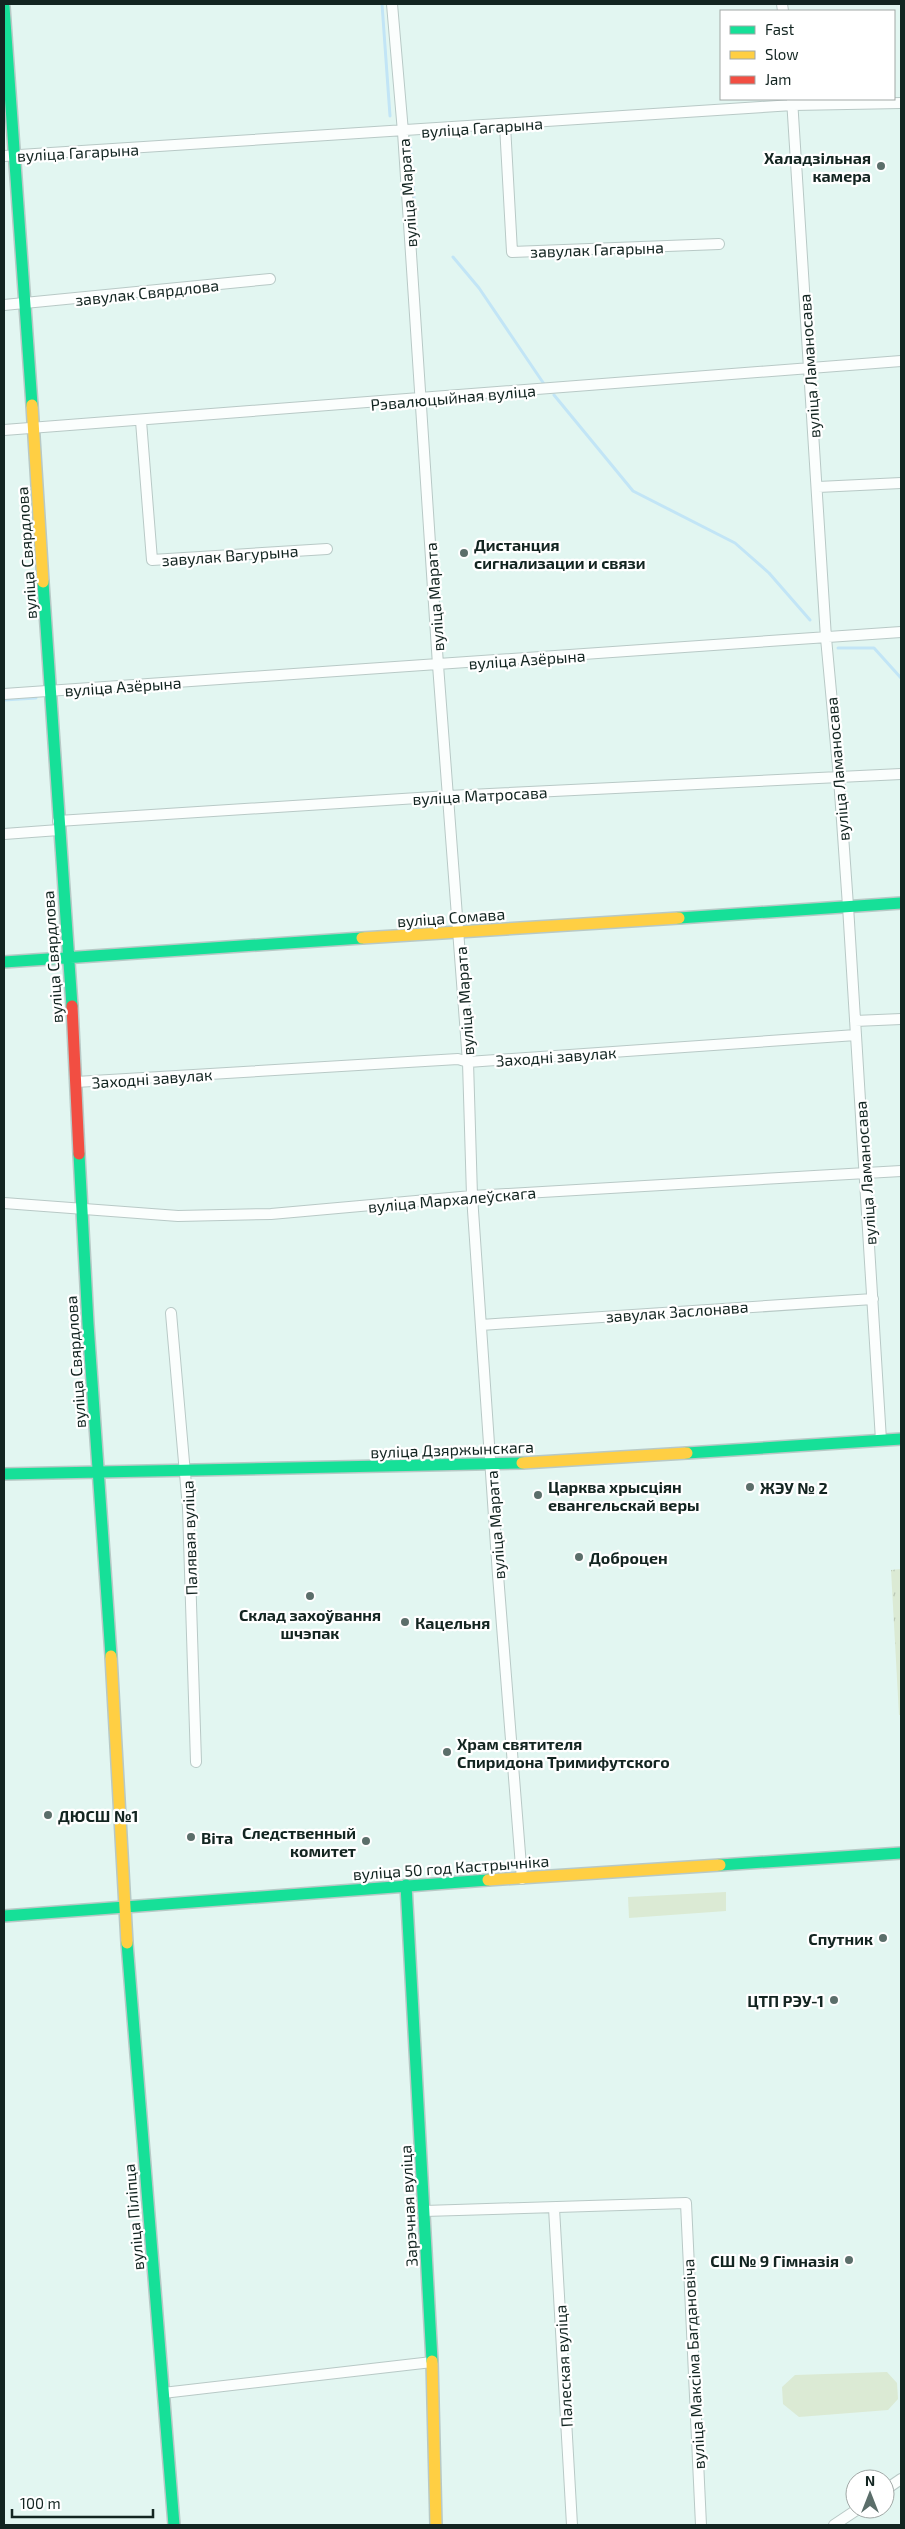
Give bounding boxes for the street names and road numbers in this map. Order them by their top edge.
street label: вуліца Гагарына [420,113,544,142]
street label: вуліца Марата [394,138,421,248]
street label: вуліца Гагарына [17,139,140,166]
street label: завулак Гагарына [530,237,664,262]
street label: завулак Свярдлова [74,275,220,310]
street label: вуліца Ламаносава [794,293,825,439]
street label: Рэвалюцыйная вуліца [370,380,537,415]
street label: вуліца Свярдлова [12,486,41,620]
street label: завулак Вагурына [161,541,299,570]
street label: вуліца Марата [421,542,448,652]
street label: вуліца Азёрына [468,645,586,674]
street label: вуліца Азёрына [64,672,182,701]
street label: вуліца Ламаносава [821,696,854,842]
street label: вуліца Матросава [412,782,548,809]
street label: вуліца Свярдлова [38,890,67,1024]
street label: вуліца Сомава [396,904,506,931]
street label: вуліца Марата [451,946,478,1056]
street label: Заходні завулак [495,1042,618,1071]
street label: Заходні завулак [91,1064,214,1093]
street label: вуліца Ламаносава [850,1100,881,1246]
street label: вуліца Мархалеўскага [367,1182,537,1217]
street label: вуліца Свярдлова [61,1295,90,1429]
street label: завулак Заслонава [605,1297,749,1326]
street label: вуліца Дзяржынскага [370,1437,534,1462]
street label: вуліца Марата [482,1470,509,1580]
street label: Палявая вуліца [177,1480,202,1596]
street label: вуліца 50 год Кастрычніка [352,1851,550,1884]
street label: Зарэчная вуліца [395,2145,422,2267]
street label: вуліца Піліпца [119,2163,148,2271]
street label: вуліца Максіма Багдановіча [678,2258,709,2470]
street label: Палеская вуліца [550,2304,577,2428]

